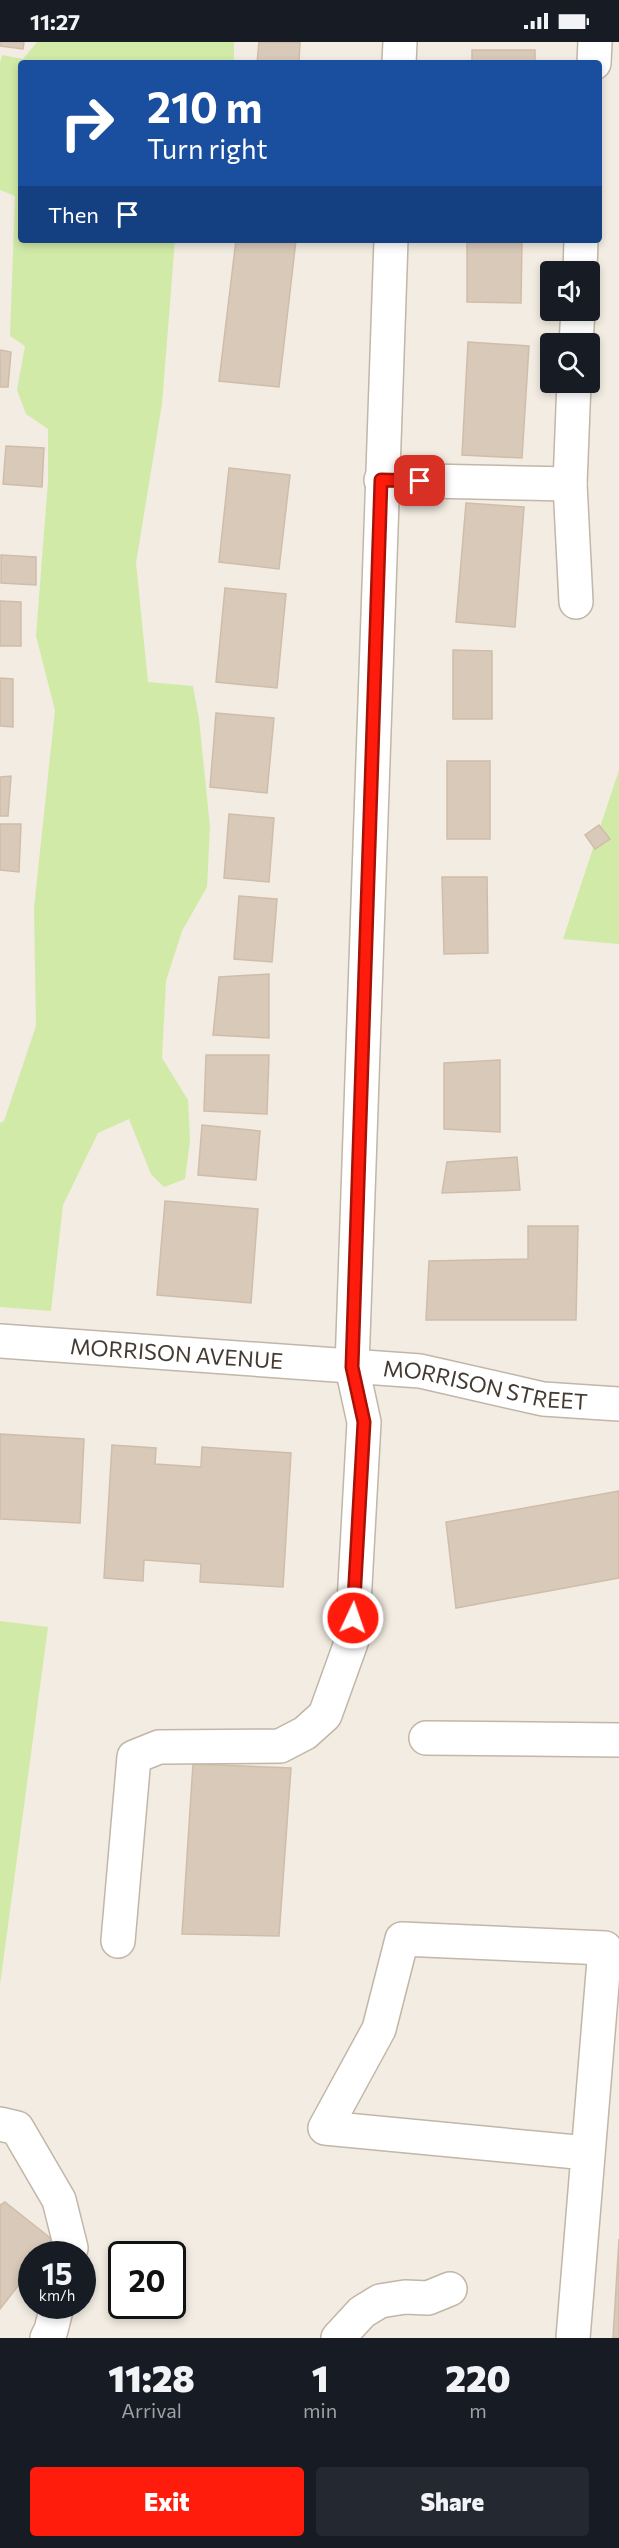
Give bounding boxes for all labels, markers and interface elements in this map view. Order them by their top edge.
text: 11:27 [30,8,80,35]
text: 210 m [147,80,262,132]
icon: right [48,84,126,162]
text: Turn right [147,132,267,165]
icon: arrive [111,198,144,231]
text: Then [48,201,99,228]
map controls [540,261,600,393]
button: sound [540,261,600,321]
button: search [540,333,600,393]
pin [394,455,445,506]
icon: arrive [403,464,436,497]
street label: MORRISON AVENUE [69,1332,284,1374]
street label: MORRISON STREET [382,1354,588,1415]
position arrow [321,1586,385,1650]
speed limit sign: 20 [108,2241,186,2319]
text: 15 [41,2254,73,2291]
text: km/h [39,2286,75,2304]
text: 11:28 [108,2355,195,2399]
text: 1 [312,2355,328,2399]
text: 220 [445,2355,511,2399]
text: Arrival [121,2398,182,2422]
text: min [303,2398,337,2422]
text: m [469,2398,487,2422]
button: Exit [30,2467,304,2536]
button: Share [316,2467,589,2536]

